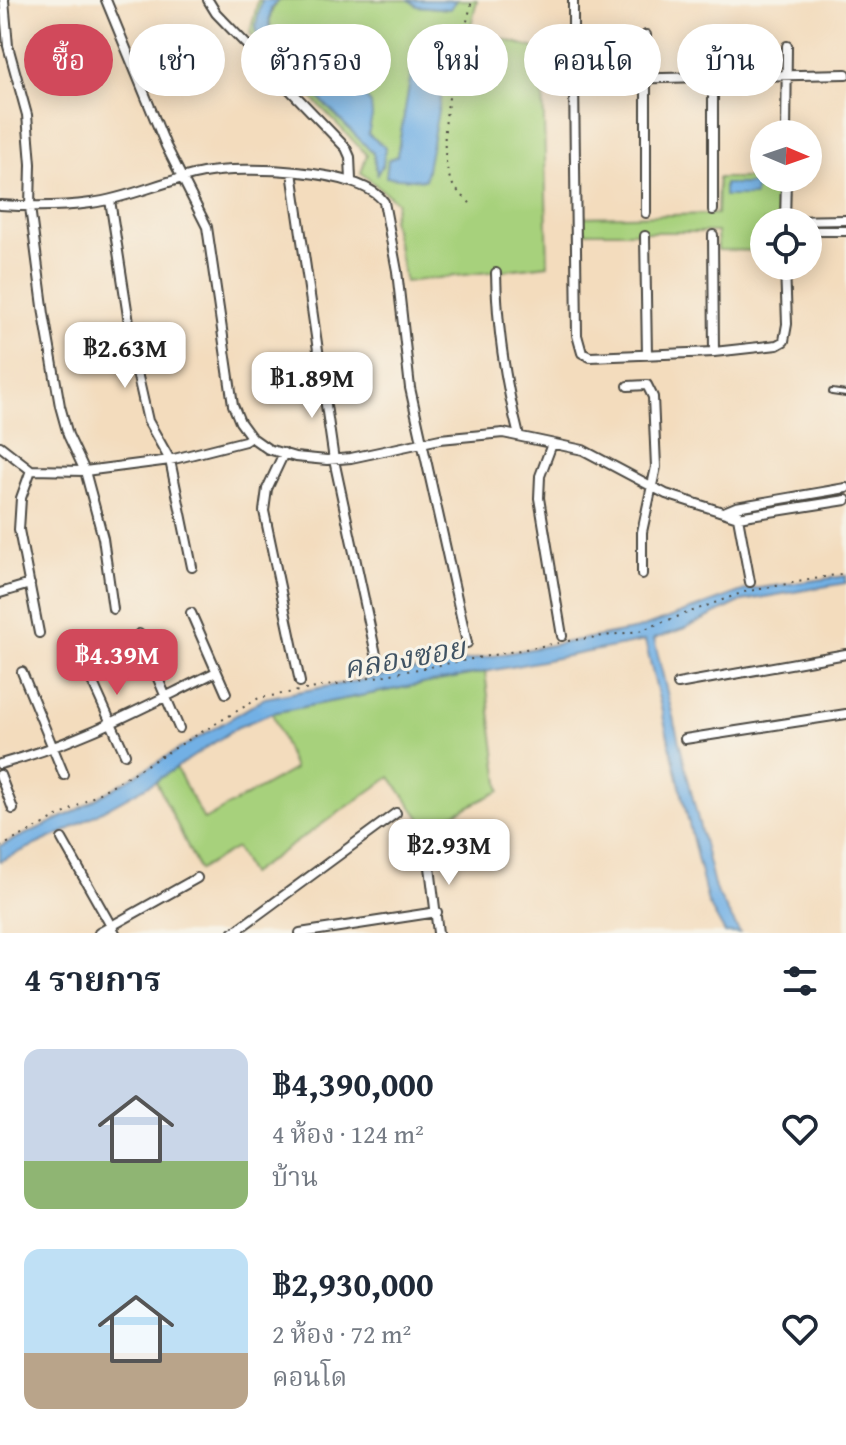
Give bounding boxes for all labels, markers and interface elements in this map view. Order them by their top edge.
chip: ซื้อ [24,24,113,96]
chip: เช่า [129,24,225,96]
chip: ตัวกรอง [241,24,391,96]
chip: ใหม่ [407,24,508,96]
chip: คอนโด [524,24,661,96]
chip: บ้าน [677,24,783,96]
north arrow [750,120,822,192]
map controls [750,120,822,280]
button: locate [750,208,822,280]
pin: ฿2.63M [60,322,190,390]
text: ฿2.63M [83,328,167,367]
pin: ฿1.89M [247,352,377,420]
text: ฿1.89M [270,358,354,397]
water label: คลองซอย [340,624,470,689]
pin: ฿4.39M [52,629,182,697]
text: ฿4.39M [75,635,159,674]
pin: ฿2.93M [384,819,514,887]
text: ฿2.93M [407,825,491,864]
text: 4 รายการ [24,954,161,1003]
icon: filters [778,959,822,1003]
text: ฿4,390,000 [272,1059,434,1108]
icon: home [88,1081,184,1177]
icon: heart [778,1107,822,1151]
text: 4 ห้อง · 124 m² [272,1114,424,1153]
text: บ้าน [272,1157,318,1196]
text: ฿2,930,000 [272,1259,434,1308]
icon: home [88,1281,184,1377]
icon: heart [778,1307,822,1351]
text: 2 ห้อง · 72 m² [272,1314,411,1353]
text: คอนโด [272,1357,347,1396]

